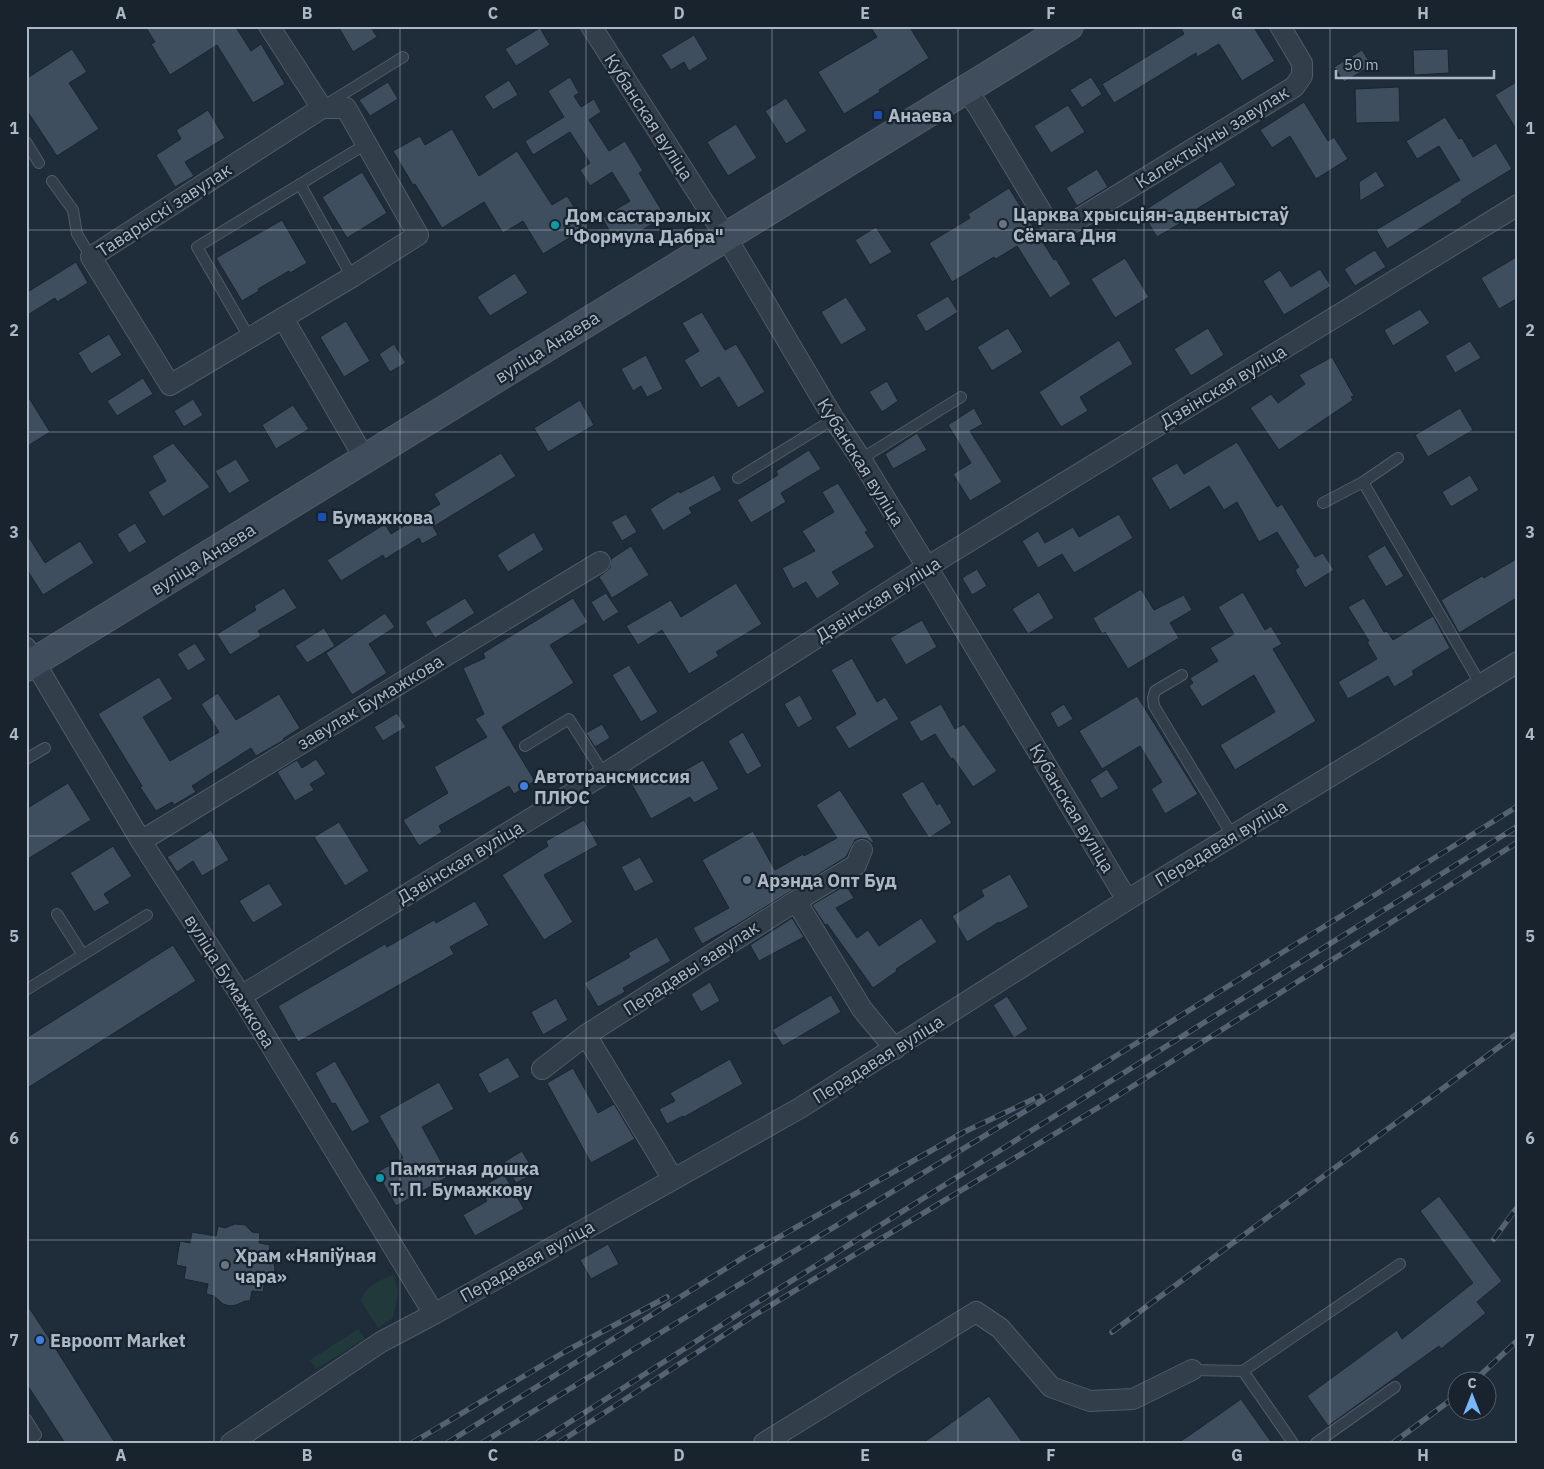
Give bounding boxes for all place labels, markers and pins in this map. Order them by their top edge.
place label: Анаева [888,104,952,127]
marker: Анаева [872,109,884,121]
place label: Царква хрысціян-адвентыстаў Сёмага Дня [1013,203,1289,247]
place label: Дом састарэлых "Формула Дабра" [565,204,724,248]
marker: Царква хрысціян-адвентыстаў Сёмага Дня [997,218,1009,230]
marker: Дом састарэлых "Формула Дабра" [549,219,561,231]
place label: Бумажкова [332,506,433,529]
marker: Бумажкова [316,511,328,523]
place label: Автотрансмиссия ПЛЮС [534,765,690,809]
marker: Автотрансмиссия ПЛЮС [518,780,530,792]
place label: Арэнда Опт Буд [757,869,897,892]
marker: Арэнда Опт Буд [741,874,753,886]
place label: Памятная дошка Т. П. Бумажкову [390,1157,539,1201]
marker: Памятная дошка Т. П. Бумажкову [374,1172,386,1184]
place label: Храм «Няпіўная чара» [235,1244,377,1288]
marker: Храм «Няпіўная чара» [219,1259,231,1271]
place label: Евроопт Market [50,1329,186,1352]
marker: Евроопт Market [34,1334,46,1346]

